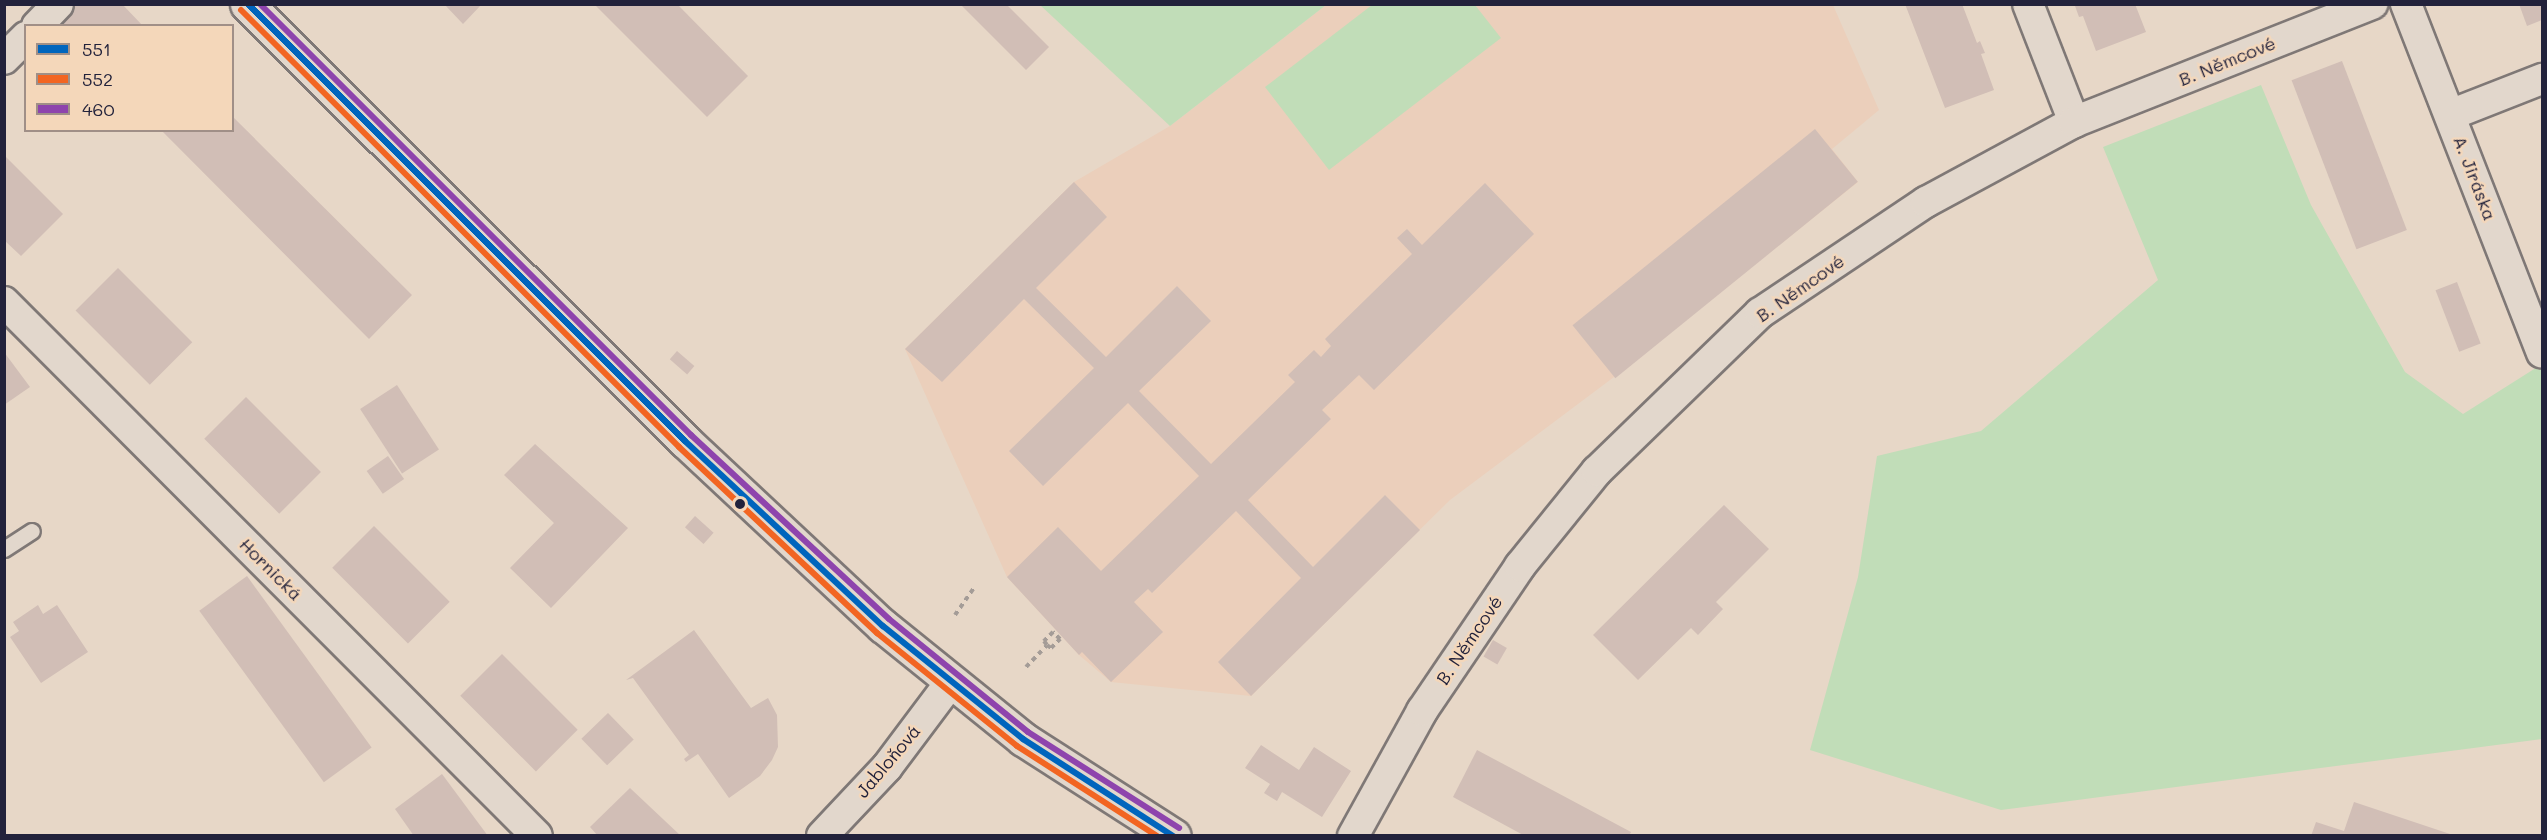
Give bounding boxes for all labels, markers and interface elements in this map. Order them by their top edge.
legend [24,24,234,132]
street label: B. Němcové [2175,32,2279,90]
text: 551 [82,37,111,61]
text: 552 [82,67,113,91]
text: 460 [82,97,115,121]
street label: A. Jiráska [2449,133,2501,223]
street label: B. Němcové [1752,250,1848,326]
unlabelled marker [734,498,746,510]
street label: Hornická [235,533,307,605]
street label: B. Němcové [1431,592,1507,688]
street label: Jabloňová [851,720,925,802]

